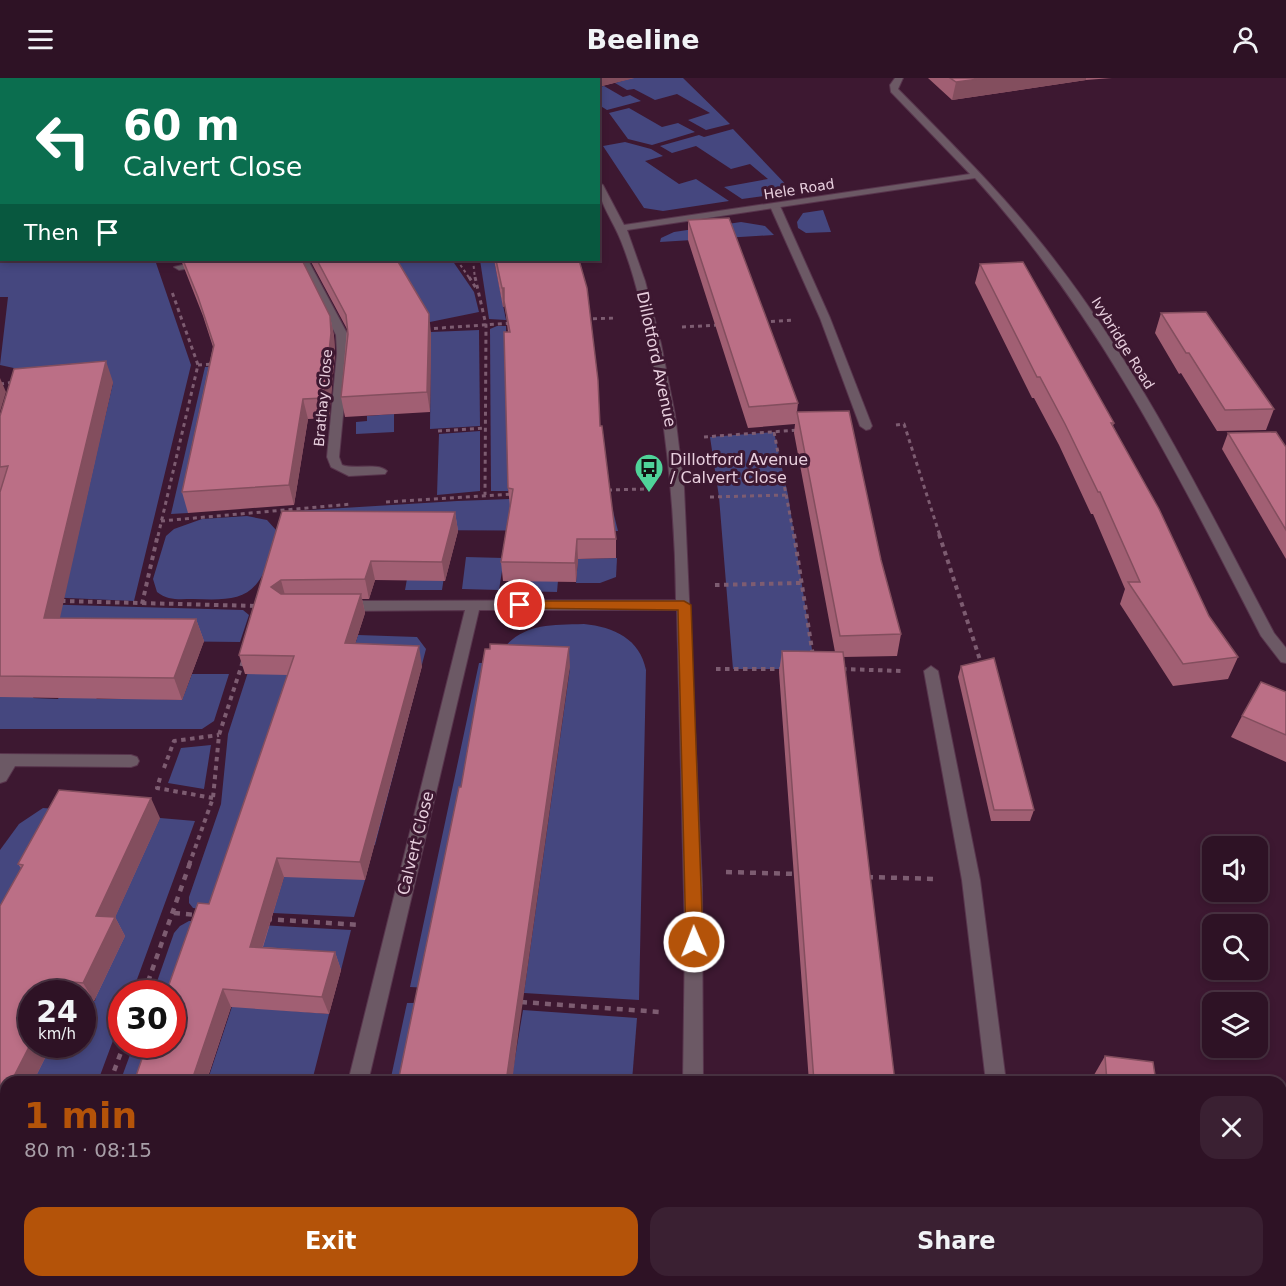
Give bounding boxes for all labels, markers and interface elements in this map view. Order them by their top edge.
icon: menu [24,23,57,56]
icon: person [1229,23,1262,56]
text: Beeline [586,24,700,55]
text: 60 m [123,101,240,150]
icon: left [24,102,102,180]
text: Calvert Close [123,151,302,182]
street label: Hele Road [763,176,835,202]
icon: arrive [91,216,124,249]
text: Then [24,220,79,245]
street label: Dillotford Avenue [633,290,680,429]
street label: Ivybridge Road [1088,294,1158,392]
street label: Brathay Close [311,349,335,447]
place label: Dillotford Avenue / Calvert Close [670,450,808,487]
bus stop icon: Dillotford Avenue / Calvert Close [633,452,665,494]
pin [494,579,545,630]
icon: arrive [503,588,536,621]
street label: Calvert Close [393,789,438,897]
map controls [1202,836,1268,1058]
button: sound [1202,836,1268,902]
position arrow [662,910,726,974]
button: search [1202,914,1268,980]
speed limit sign: 30 [108,980,186,1058]
button: layers [1202,992,1268,1058]
text: 24 [36,994,78,1029]
text: km/h [38,1025,76,1043]
text: 1 min [24,1095,137,1136]
button: close [1200,1096,1263,1159]
text: 80 m · 08:15 [24,1138,152,1162]
button: Exit [24,1207,638,1276]
button: Share [650,1207,1263,1276]

